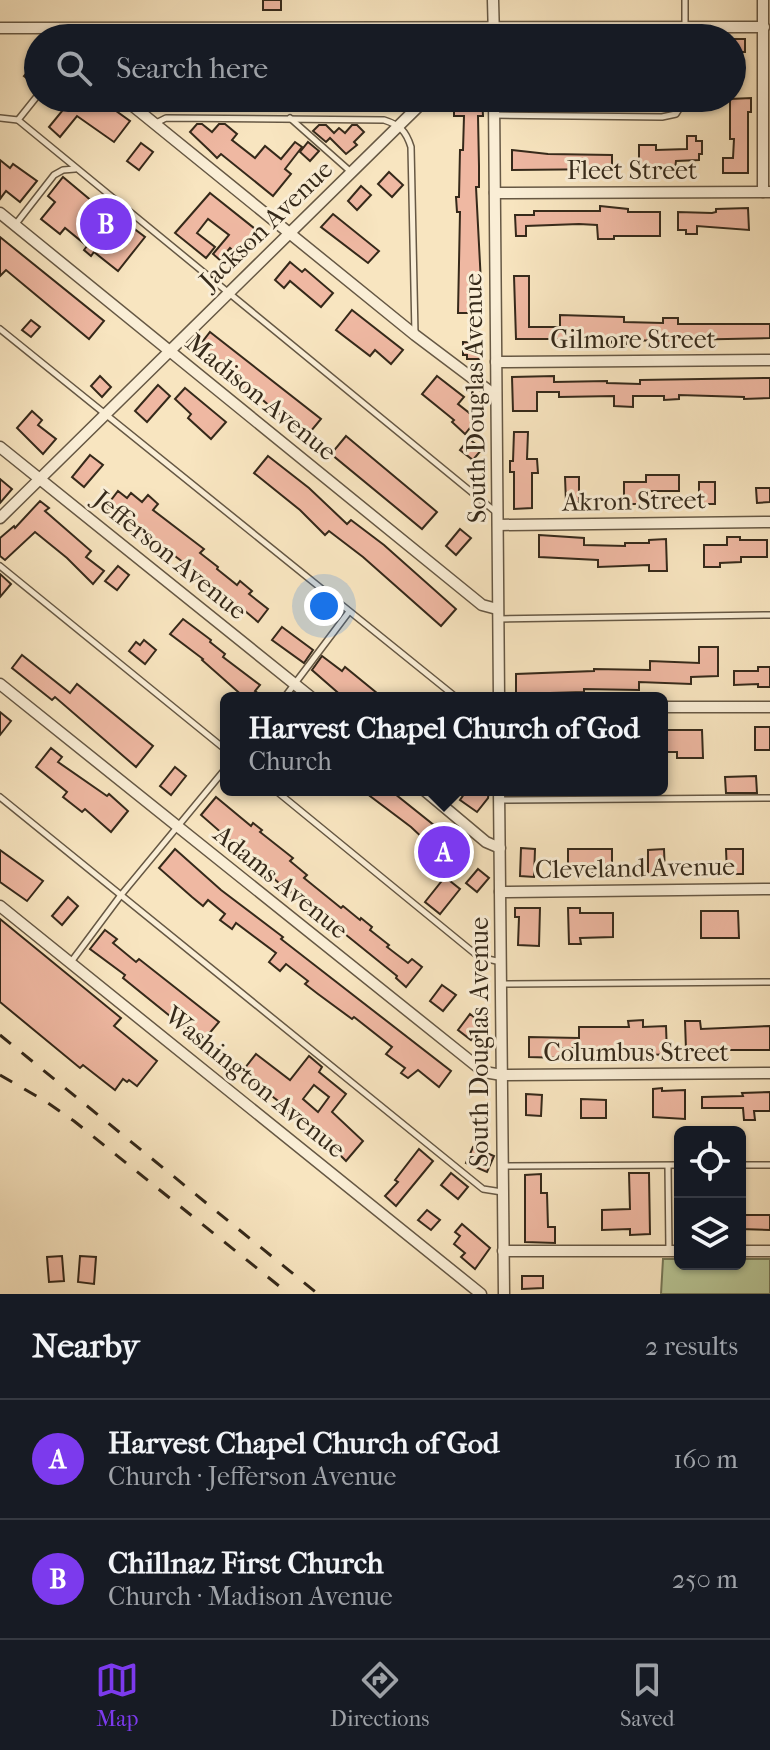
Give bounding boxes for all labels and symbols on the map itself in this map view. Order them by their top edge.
street label: Jackson Avenue [192,154,339,298]
street label: Fleet Street [567,155,698,186]
pin: B [80,194,132,254]
street label: South Douglas Avenue [457,273,493,523]
street label: Gilmore Street [550,324,717,355]
street label: Madison Avenue [179,327,343,467]
street label: Jefferson Avenue [85,482,253,626]
street label: Akron Street [561,484,707,518]
your location [304,586,344,626]
street label: Adams Avenue [207,818,354,946]
pin: A [418,822,470,882]
street label: Cleveland Avenue [535,851,735,885]
street label: South Douglas Avenue [464,917,495,1167]
street label: Washington Avenue [158,999,352,1165]
street label: Columbus Street [543,1037,730,1068]

